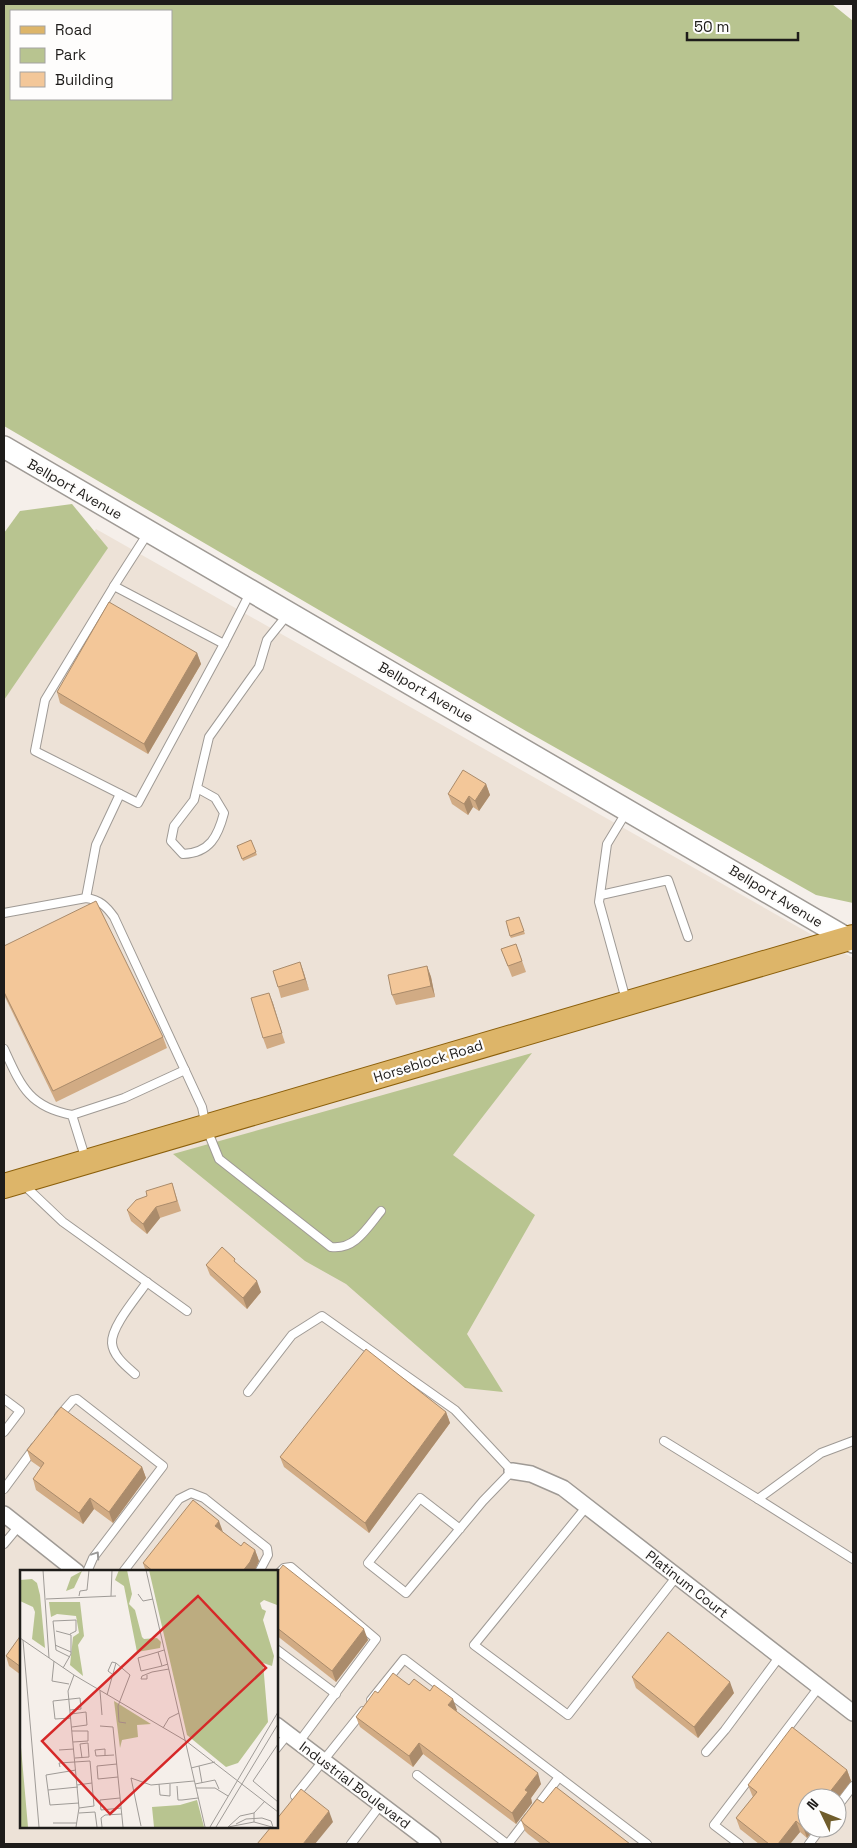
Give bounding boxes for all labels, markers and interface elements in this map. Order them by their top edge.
legend [10,10,172,100]
scale bar [687,10,798,42]
text: 50 m [694,17,729,36]
text: Road [55,20,92,39]
text: Park [55,45,86,64]
text: Building [55,70,114,89]
street label: Bellport Avenue [24,455,126,523]
street label: Bellport Avenue [375,658,477,726]
street label: Bellport Avenue [726,861,826,931]
street label: Horseblock Road [371,1036,485,1086]
street label: Platinum Court [642,1546,732,1622]
one-way arrow [90,1551,99,1561]
inset map [20,1570,278,1828]
street label: Industrial Boulevard [296,1737,414,1833]
north arrow [797,1788,847,1838]
text: N [803,1795,822,1814]

